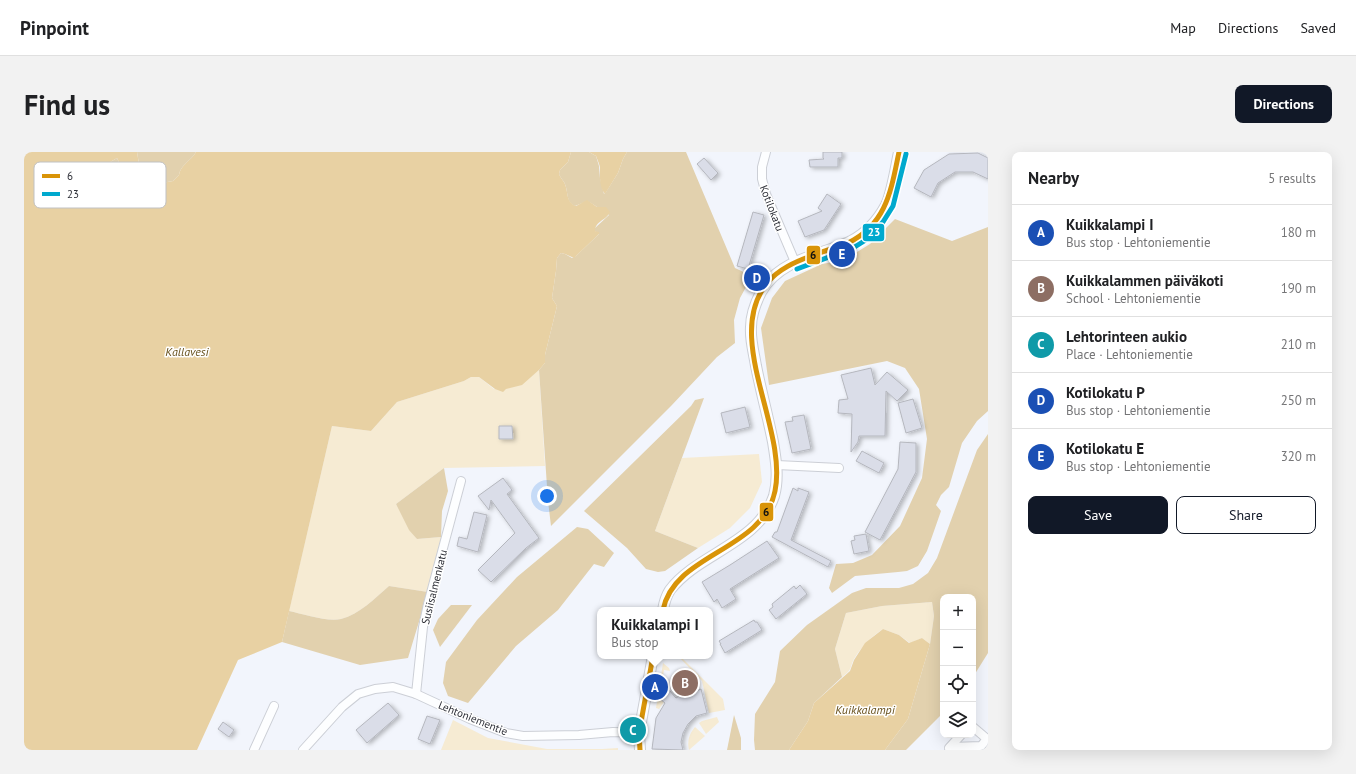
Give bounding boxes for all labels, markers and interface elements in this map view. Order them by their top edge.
text: Pinpoint [20,16,89,40]
text: Map [1170,19,1196,37]
text: Directions [1218,19,1278,37]
text: Saved [1300,19,1336,37]
button: Directions [1235,85,1332,123]
text: Find us [24,86,110,123]
legend [34,162,166,208]
text: Nearby [1028,167,1079,189]
text: 6 [67,169,73,183]
text: 5 results [1268,170,1316,187]
street label: Kotilokatu [757,183,787,233]
text: 23 [67,187,79,201]
text: Kuikkalampi I [1066,215,1153,234]
line badge: 23 [862,223,885,242]
text: A [1037,224,1045,241]
text: 180 m [1281,224,1316,241]
text: 23 [868,225,880,239]
text: Bus stop · Lehtoniementie [1066,234,1211,251]
pin: E [829,239,855,269]
line badge: 6 [806,245,821,265]
text: 6 [810,248,816,262]
pin: D [744,263,770,293]
text: Kuikkalammen päiväkoti [1066,271,1224,290]
text: B [1037,280,1045,297]
text: 190 m [1281,280,1316,297]
text: School · Lehtoniementie [1066,290,1201,307]
text: Lehtorinteen aukio [1066,327,1187,346]
text: C [1037,336,1045,353]
text: 210 m [1281,336,1316,353]
water label: Kallavesi [165,344,210,359]
text: Place · Lehtoniementie [1066,346,1193,363]
text: Kotilokatu P [1066,383,1145,402]
text: D [1037,392,1045,409]
text: 250 m [1281,392,1316,409]
text: Bus stop · Lehtoniementie [1066,402,1211,419]
text: Kotilokatu E [1066,439,1144,458]
text: E [1038,448,1044,465]
text: 320 m [1281,448,1316,465]
text: Bus stop · Lehtoniementie [1066,458,1211,475]
your location [537,486,557,506]
button: Save [1028,496,1168,534]
button: Share [1176,496,1316,534]
line badge: 6 [759,502,774,522]
text: 6 [763,505,769,519]
street label: Susiisalmenkatu [418,548,450,626]
map controls [940,594,976,738]
button: + [940,594,976,630]
popup [597,607,713,659]
text: Kuikkalampi I [611,615,699,634]
button: − [940,630,976,666]
text: Bus stop [611,634,659,651]
button: locate [940,666,976,702]
pin: B [672,668,698,698]
pin: A [642,672,668,702]
street label: Lehtoniementie [436,698,510,738]
water label: Kuikkalampi [835,702,896,717]
button: layers [940,702,976,738]
pin: C [620,715,646,745]

